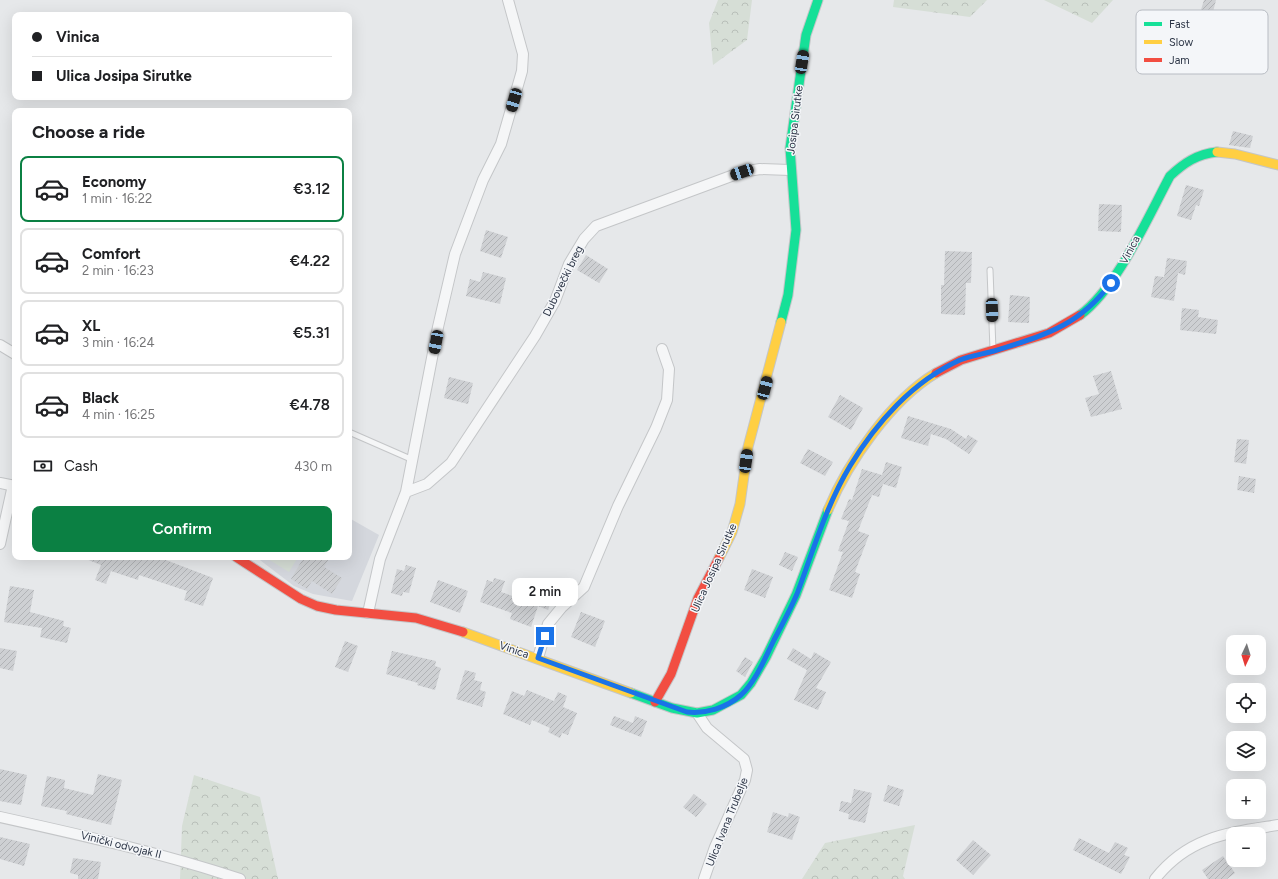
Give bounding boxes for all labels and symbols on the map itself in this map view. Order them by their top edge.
legend [1136,10,1268,74]
text: Fast [1169,18,1190,31]
text: Slow [1169,36,1193,49]
car [794,49,810,75]
text: Jam [1169,54,1190,67]
street label: Josipa Sirutke [784,85,806,155]
car [505,87,523,113]
car [729,162,755,182]
street label: Vinica [1117,234,1143,266]
street label: Dubovečki breg [540,243,586,319]
route start [1102,274,1120,292]
car [986,298,998,322]
car [428,329,444,355]
car [756,375,774,401]
car [738,448,754,474]
street label: Ulica Josipa Sirutke [689,521,739,615]
callout: 2 min [512,578,578,606]
route end [536,627,554,645]
north arrow [1226,635,1266,675]
street label: Vinica [497,639,531,661]
street label: Ulica Ivana Trubelje [703,776,751,868]
street label: Vinički odvojak II [79,829,163,861]

